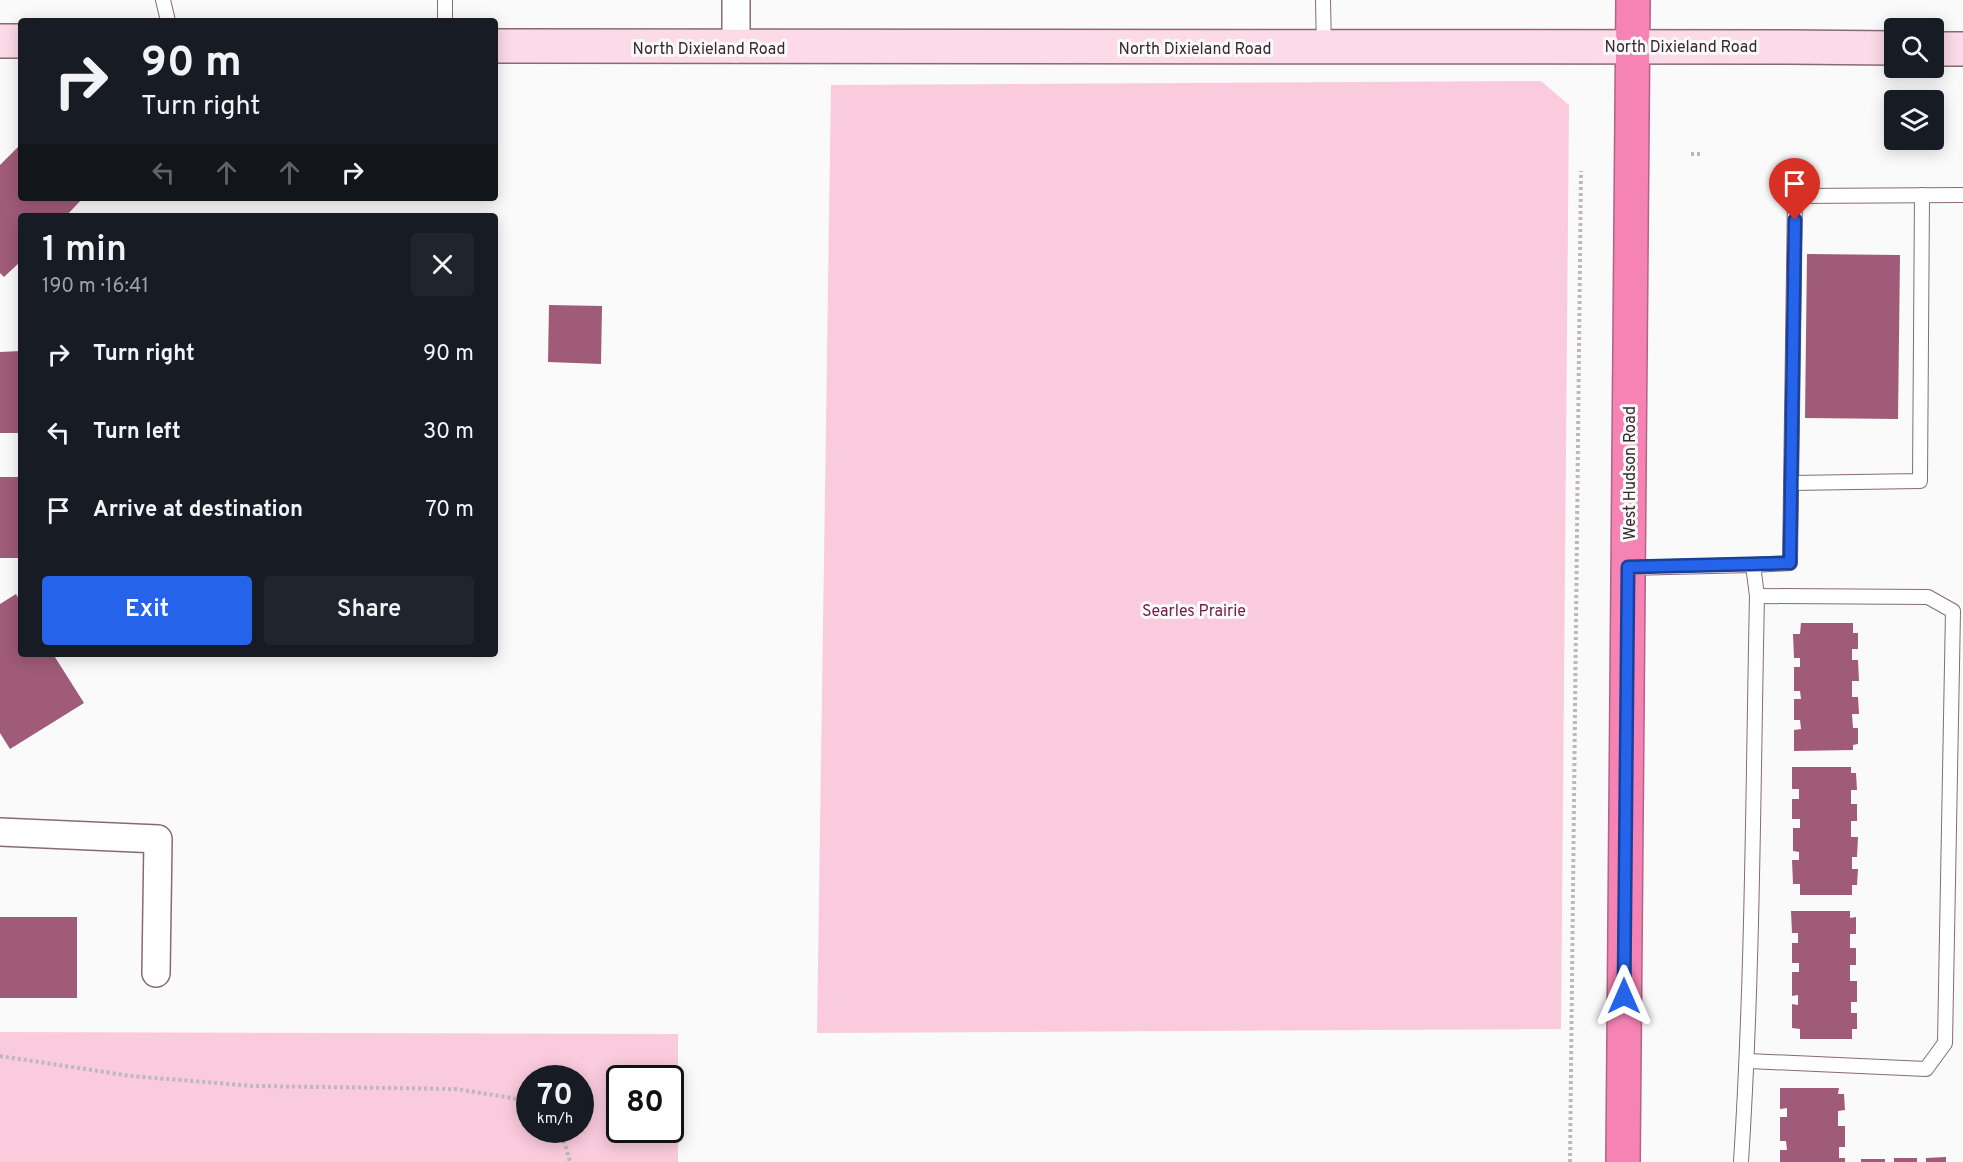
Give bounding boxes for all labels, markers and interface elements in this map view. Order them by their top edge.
map controls [1884,18,1944,150]
button: search [1884,18,1944,78]
text: 90 m [141,38,242,91]
street label: North Dixieland Road [1605,38,1757,58]
street label: North Dixieland Road [633,40,785,60]
street label: North Dixieland Road [1119,40,1271,60]
icon: right [42,42,120,120]
text: Turn right [141,90,260,124]
button: layers [1884,90,1944,150]
icon: left [147,156,180,189]
icon: ahead [210,156,243,189]
icon: ahead [273,156,306,189]
icon: right [336,156,369,189]
pin [1769,158,1820,220]
icon: arrive [1778,167,1811,200]
text: 1 min [42,228,127,274]
button: close [411,233,474,296]
text: 190 m · 16:41 [42,274,149,300]
icon: right [42,338,75,371]
text: Turn right [93,341,195,368]
text: 90 m [423,341,474,368]
street label: West Hudson Road [1621,406,1641,540]
icon: left [42,416,75,449]
text: Turn left [93,419,181,446]
text: 30 m [423,419,474,446]
icon: arrive [42,494,75,527]
text: Arrive at destination [93,497,303,524]
text: 70 m [425,497,474,524]
button: Exit [42,576,252,645]
button: Share [264,576,474,645]
park label: Searles Prairie [1142,602,1246,622]
position arrow [1592,964,1656,1028]
speed limit sign: 80 [606,1065,684,1143]
text: 70 [537,1078,573,1115]
text: km/h [537,1110,573,1129]

